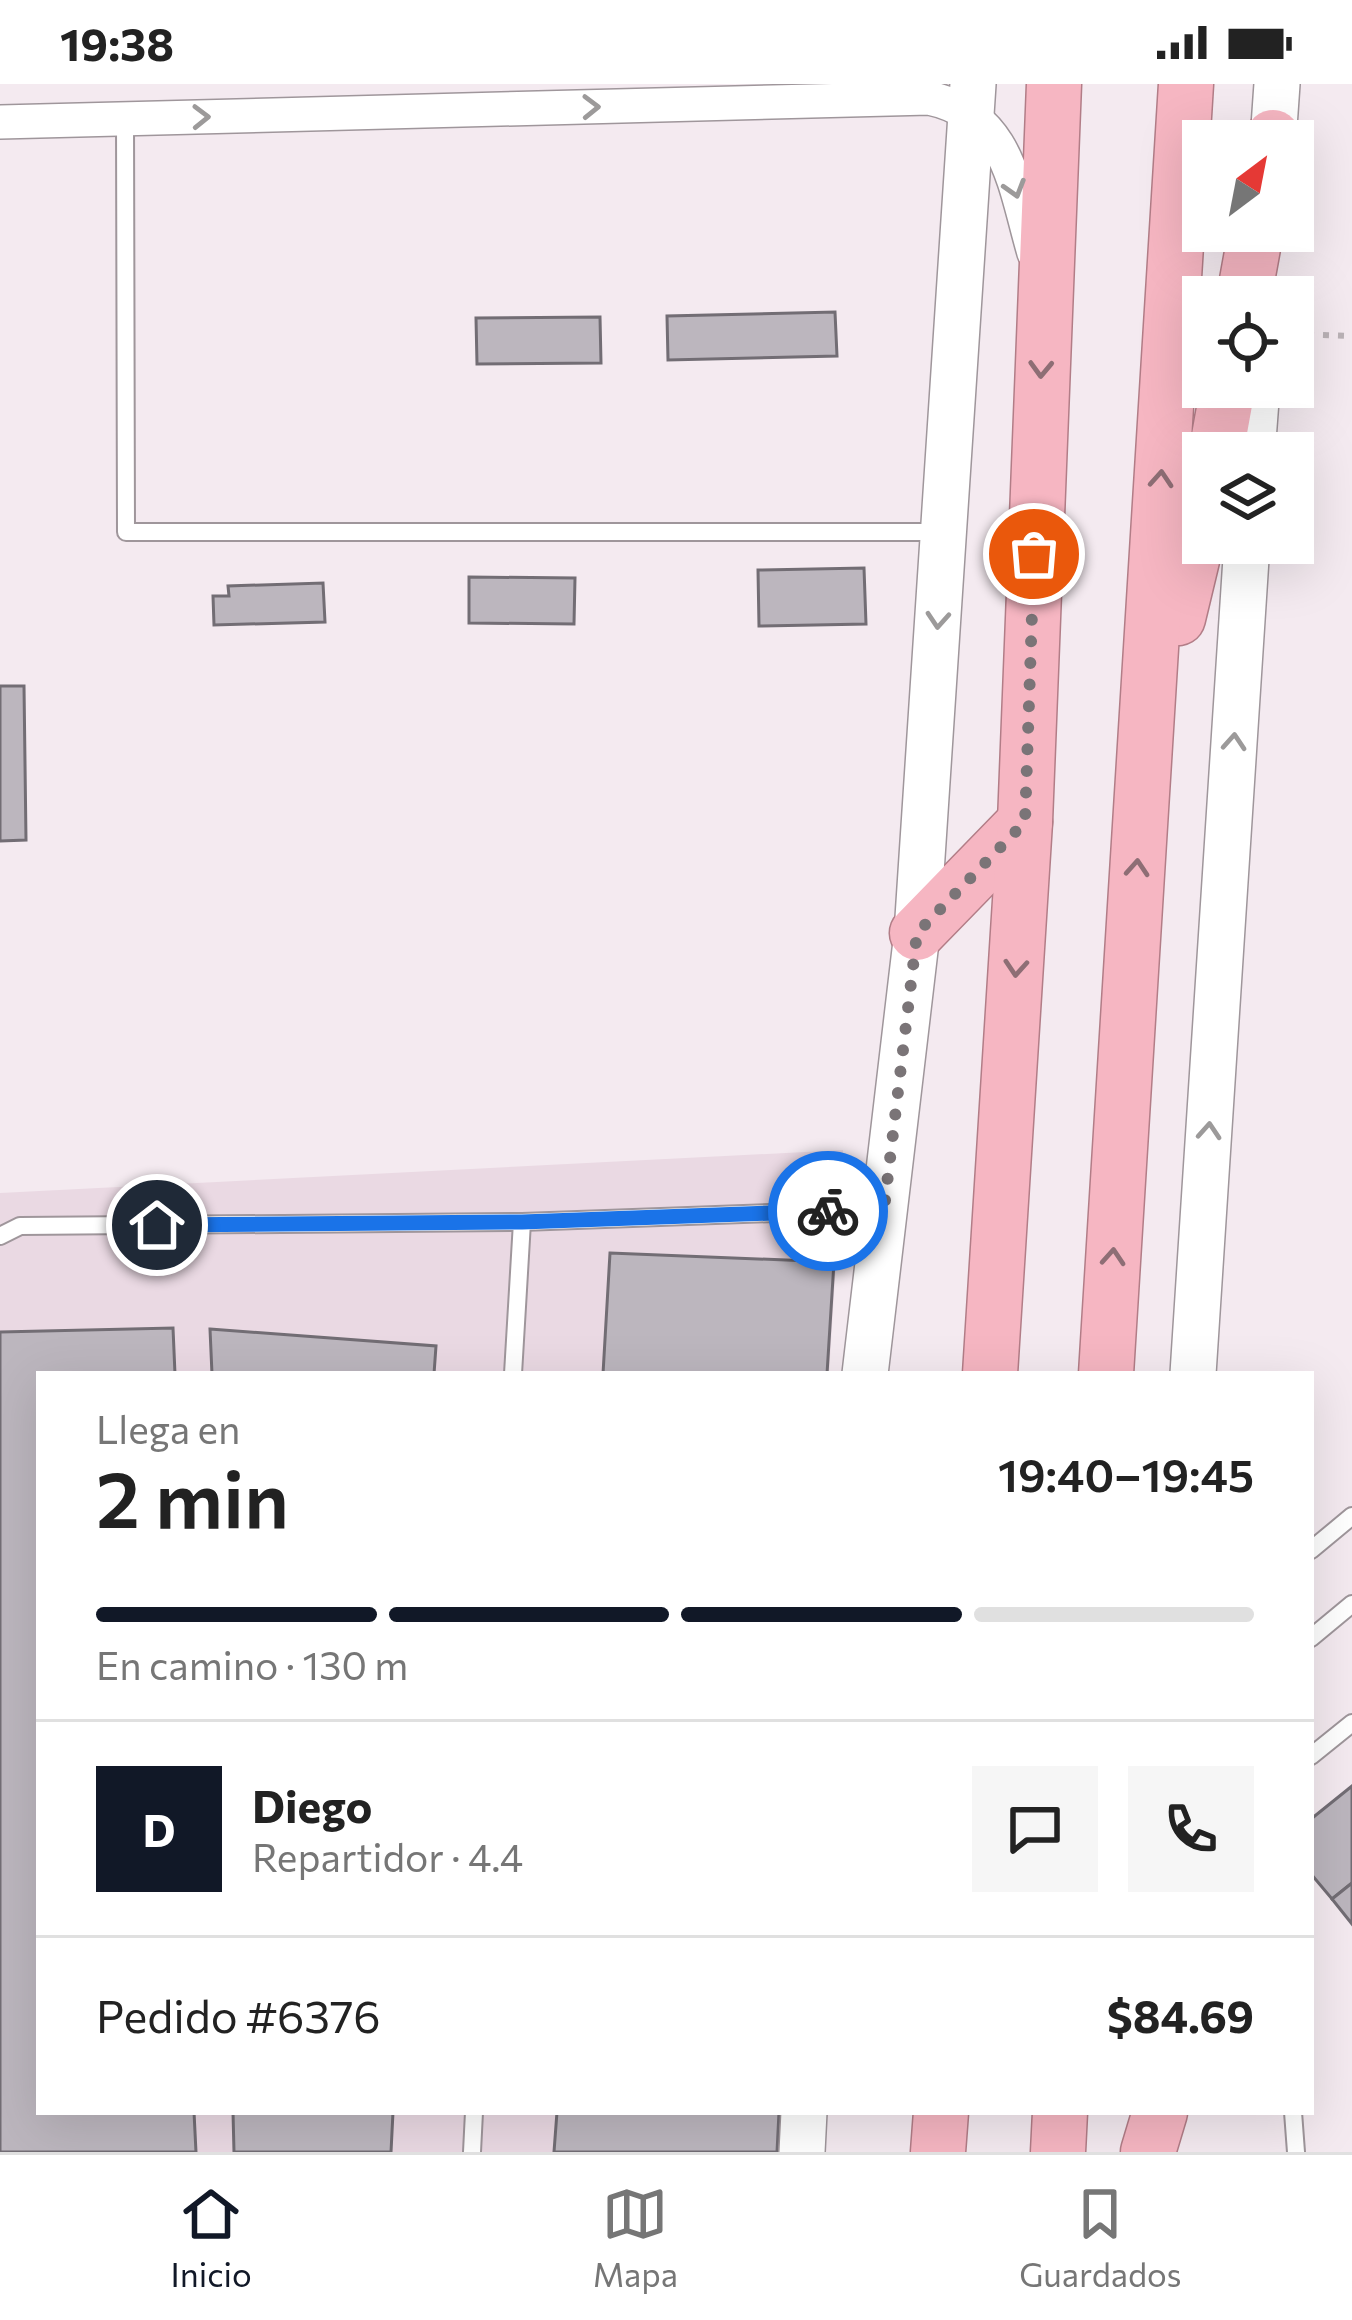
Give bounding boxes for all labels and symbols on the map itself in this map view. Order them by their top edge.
one-way arrow [582,94,601,120]
one-way arrow [192,104,211,130]
north arrow [1182,120,1314,252]
one-way arrow [1001,178,1026,199]
one-way arrow [1028,360,1054,379]
one-way arrow [1148,469,1174,488]
pin [983,503,1085,605]
one-way arrow [926,611,952,630]
one-way arrow [1221,732,1247,751]
one-way arrow [1124,858,1150,877]
one-way arrow [1003,959,1029,978]
one-way arrow [1196,1122,1222,1140]
courier [768,1151,888,1271]
pin [106,1174,208,1276]
one-way arrow [1100,1247,1126,1266]

